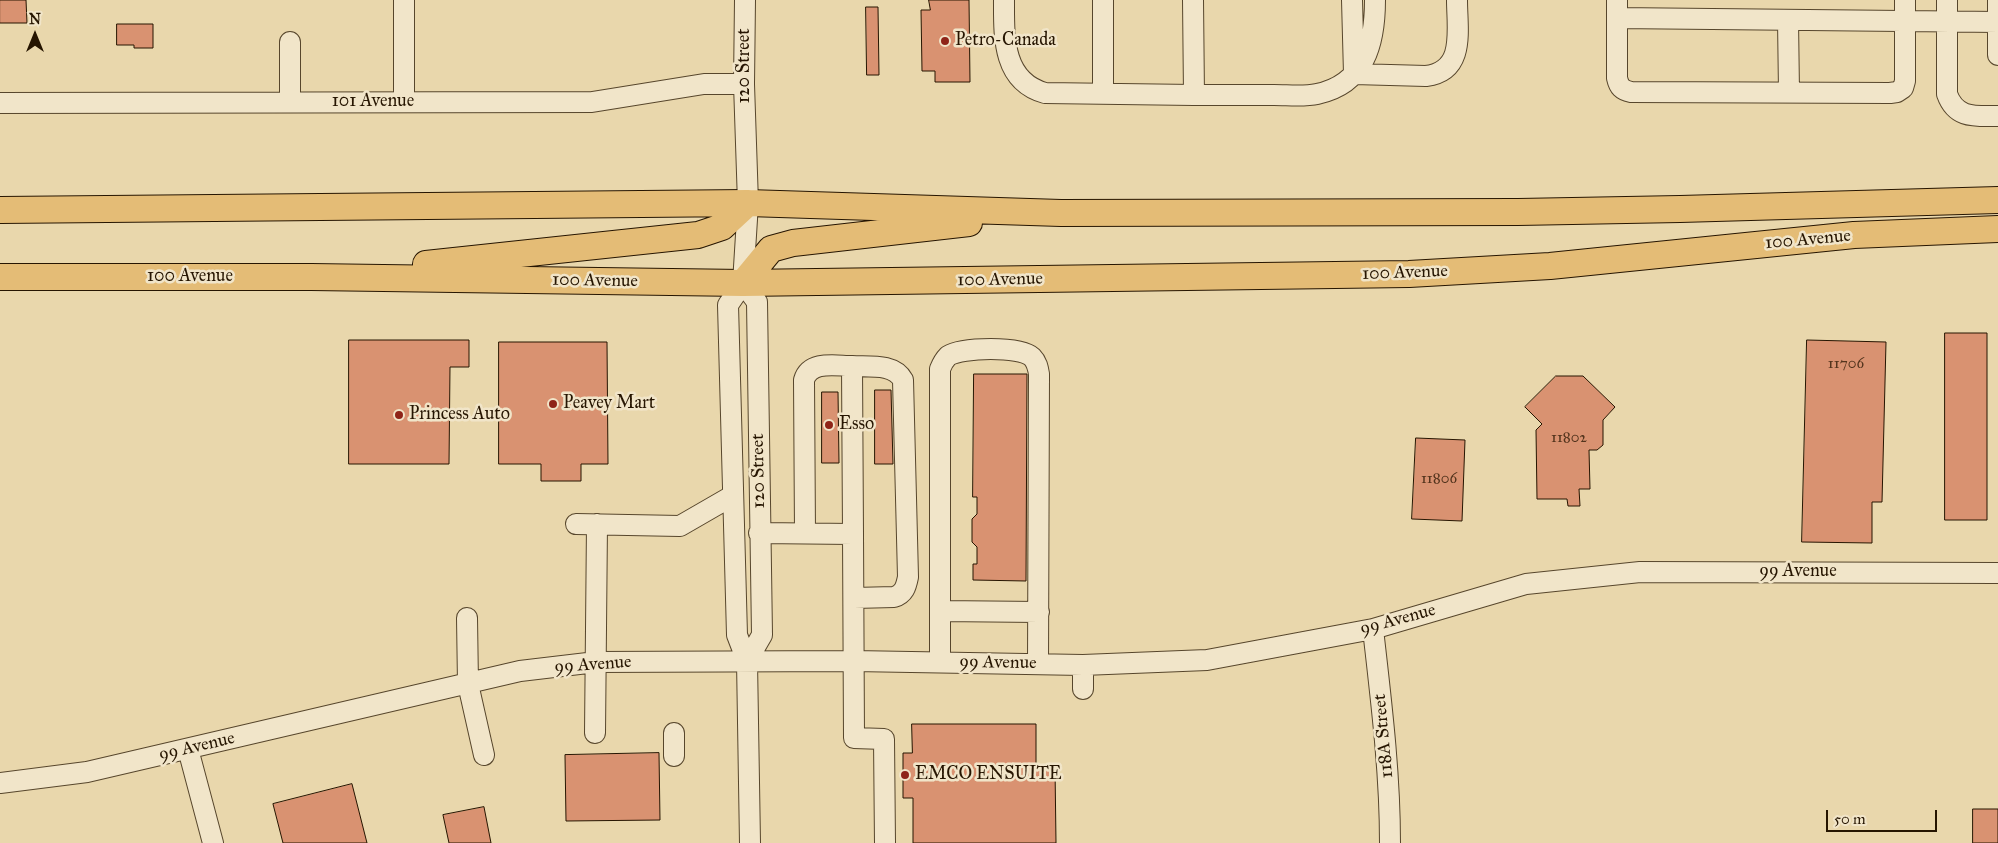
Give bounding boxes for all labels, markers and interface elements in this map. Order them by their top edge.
north arrow [10,10,60,60]
text: N [29,11,41,28]
street label: 120 Street [734,28,756,104]
place label: Petro-Canada [955,30,1056,52]
marker: Petro-Canada [939,35,951,47]
street label: 101 Avenue [332,91,414,113]
street label: 100 Avenue [1764,225,1852,255]
street label: 100 Avenue [1362,261,1448,285]
street label: 100 Avenue [147,266,233,288]
street label: 100 Avenue [957,268,1043,292]
street label: 100 Avenue [552,269,638,293]
house number: 11706 [1828,355,1864,373]
place label: Peavey Mart [563,393,655,415]
marker: Peavey Mart [547,398,559,410]
place label: Princess Auto [409,404,510,426]
marker: Princess Auto [393,409,405,421]
place label: Esso [839,414,874,436]
marker: Esso [823,419,835,431]
house number: 11802 [1551,429,1587,447]
street label: 120 Street [748,433,770,509]
house number: 11806 [1421,470,1457,488]
street label: 99 Avenue [1759,561,1837,583]
street label: 99 Avenue [1358,600,1438,640]
street label: 99 Avenue [554,652,632,678]
street label: 99 Avenue [959,652,1037,674]
street label: 118A Street [1370,693,1398,779]
street label: 99 Avenue [157,728,237,766]
place label: EMCO ENSUITE [915,764,1062,786]
marker: EMCO ENSUITE [899,769,911,781]
scale bar [1828,800,1939,832]
text: 50 m [1834,810,1866,828]

